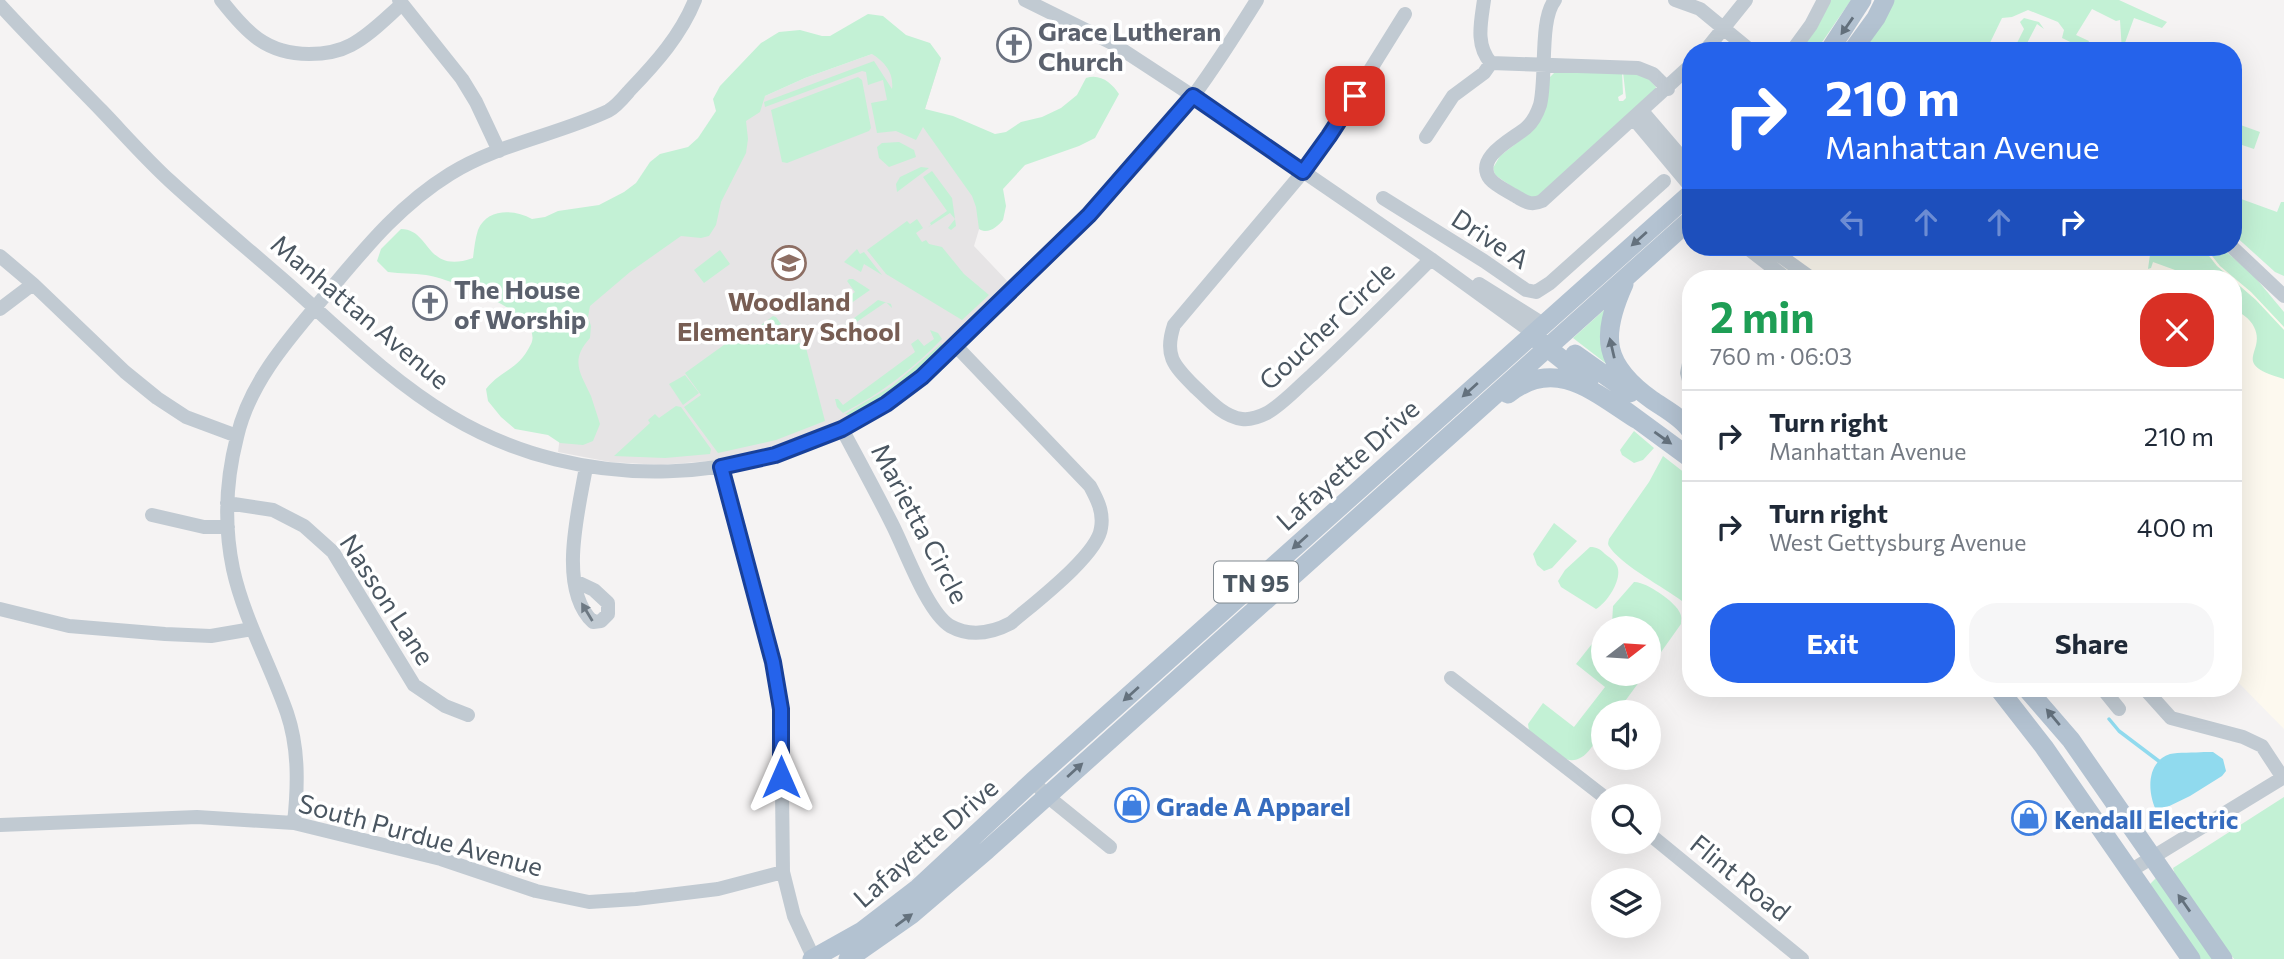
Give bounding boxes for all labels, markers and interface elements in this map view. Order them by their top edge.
place label: Grace Lutheran Church [1038,15,1221,76]
one-way arrow [1840,17,1854,35]
church icon: Grace Lutheran Church [995,26,1033,64]
pin [1325,66,1385,126]
text: 210 m [1825,66,1960,126]
icon: right [1710,70,1801,161]
icon: arrive [1336,77,1374,115]
text: Manhattan Avenue [1825,126,2100,166]
street label: Drive A [1447,202,1535,274]
icon: left [1834,203,1872,241]
icon: ahead [1907,203,1945,241]
icon: ahead [1980,203,2018,241]
icon: right [2053,203,2091,241]
street label: Manhattan Avenue [266,227,456,395]
one-way arrow [1631,231,1648,246]
school or university icon: Woodland Elementary School [770,244,808,282]
street label: Goucher Circle [1252,254,1400,396]
place label: The House of Worship [454,273,586,334]
church icon: The House of Worship [411,284,449,322]
place label: Woodland Elementary School [677,285,901,346]
text: 2 min [1710,290,1815,342]
button: close [2140,293,2214,367]
one-way arrow [1606,337,1617,359]
text: 760 m · 06:03 [1710,342,1852,370]
one-way arrow [1461,382,1478,397]
street label: Lafayette Drive [1269,392,1425,536]
text: Turn right [1769,406,1888,437]
icon: right [1710,417,1748,455]
text: 210 m [2144,420,2214,451]
one-way arrow [1654,431,1672,445]
text: Manhattan Avenue [1769,437,1966,465]
street label: Marietta Circle [866,438,976,608]
text: Turn right [1769,497,1888,528]
icon: right [1710,508,1748,546]
text: 400 m [2137,511,2214,542]
street label: Nasson Lane [334,528,442,670]
text: West Gettysburg Avenue [1769,528,2026,556]
one-way arrow [1291,534,1309,550]
road number: TN 95 [1214,562,1298,602]
one-way arrow [580,602,593,621]
button: Exit [1710,603,1955,683]
button: Share [1969,603,2214,683]
north arrow [1591,616,1661,686]
map controls [1591,616,1661,938]
one-way arrow [1122,686,1140,702]
button: sound [1591,700,1661,770]
one-way arrow [2046,709,2061,726]
position arrow [744,740,818,814]
one-way arrow [1067,763,1084,778]
street label: Lafayette Drive [847,771,1003,913]
button: search [1591,784,1661,854]
street label: South Purdue Avenue [296,786,546,882]
shop icon: Grade A Apparel [1113,786,1151,824]
place label: Grade A Apparel [1156,790,1351,821]
shop icon: Kendall Electric [2010,799,2048,837]
place label: Kendall Electric [2054,803,2238,834]
street label: Flint Road [1685,827,1797,927]
button: layers [1591,868,1661,938]
one-way arrow [2177,894,2191,912]
one-way arrow [895,913,913,927]

